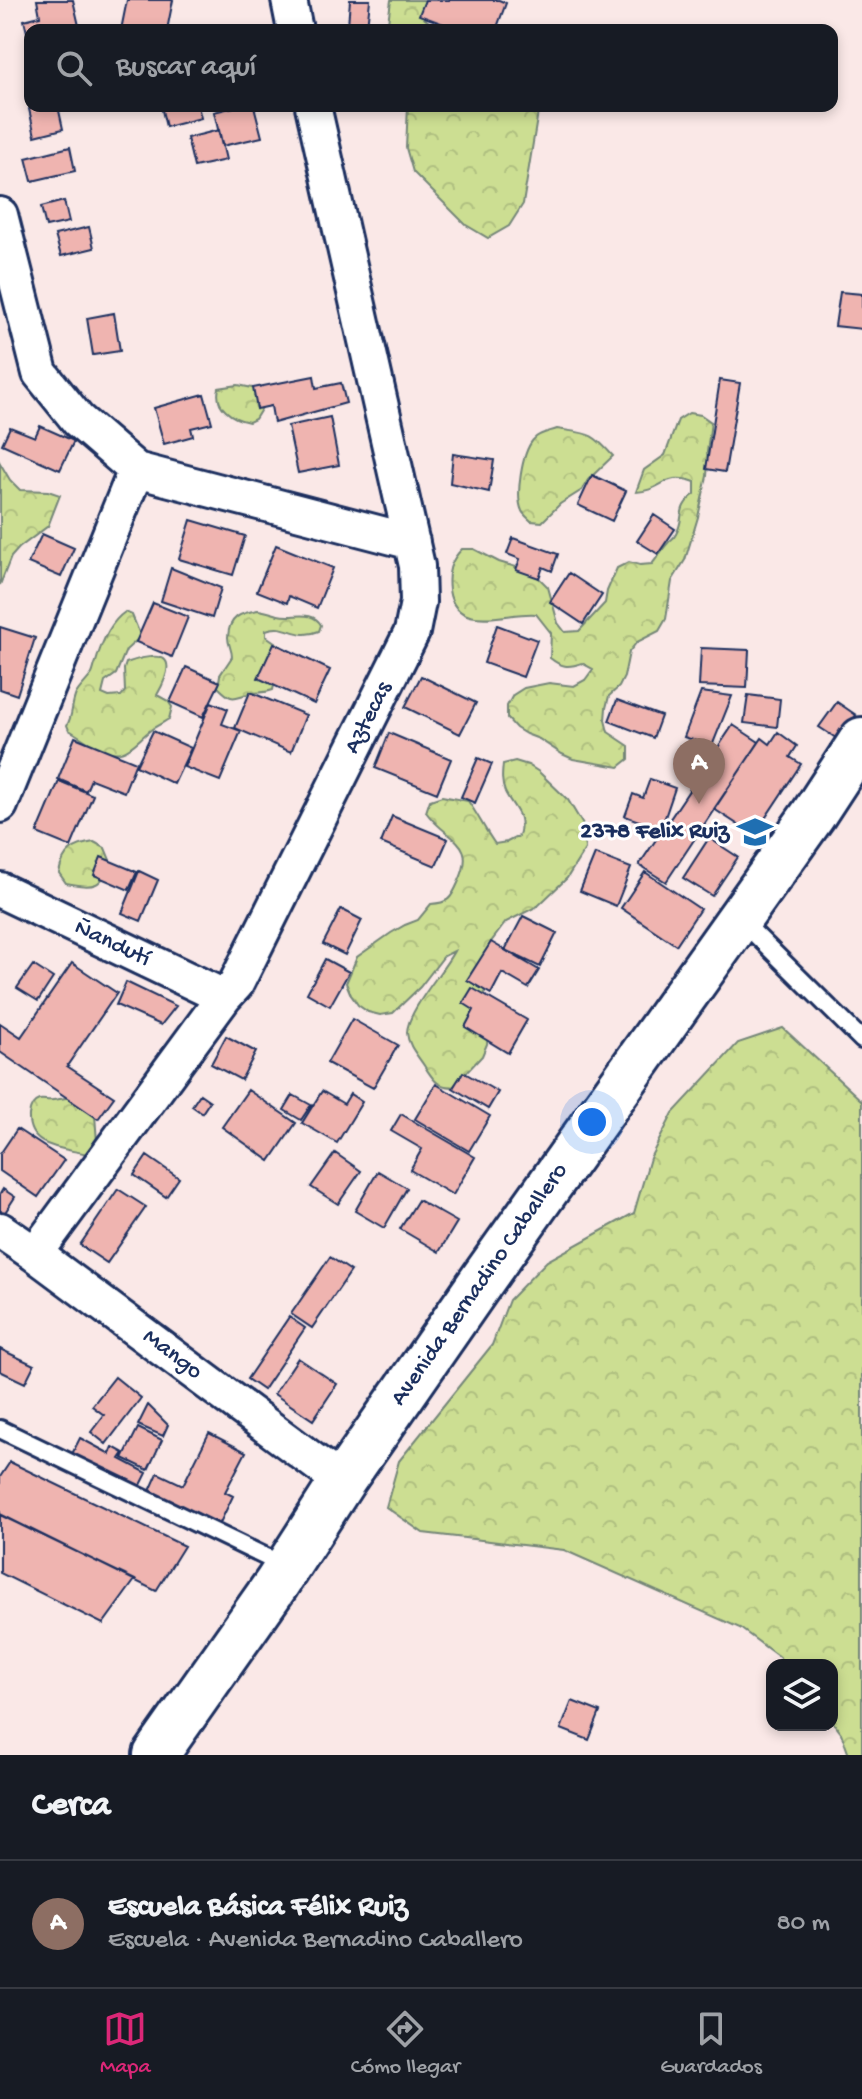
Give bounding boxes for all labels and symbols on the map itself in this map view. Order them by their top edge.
street label: Aztecas [339,676,400,759]
pin: A [673,738,725,804]
school or university icon: 2378 Felix Ruiz [736,813,774,851]
place label: 2378 Felix Ruiz [580,818,730,847]
street label: Ñandutí [69,914,155,975]
your location [572,1102,612,1142]
street label: Avenida Bernadino Caballero [385,1158,575,1412]
street label: Mango [136,1323,208,1387]

